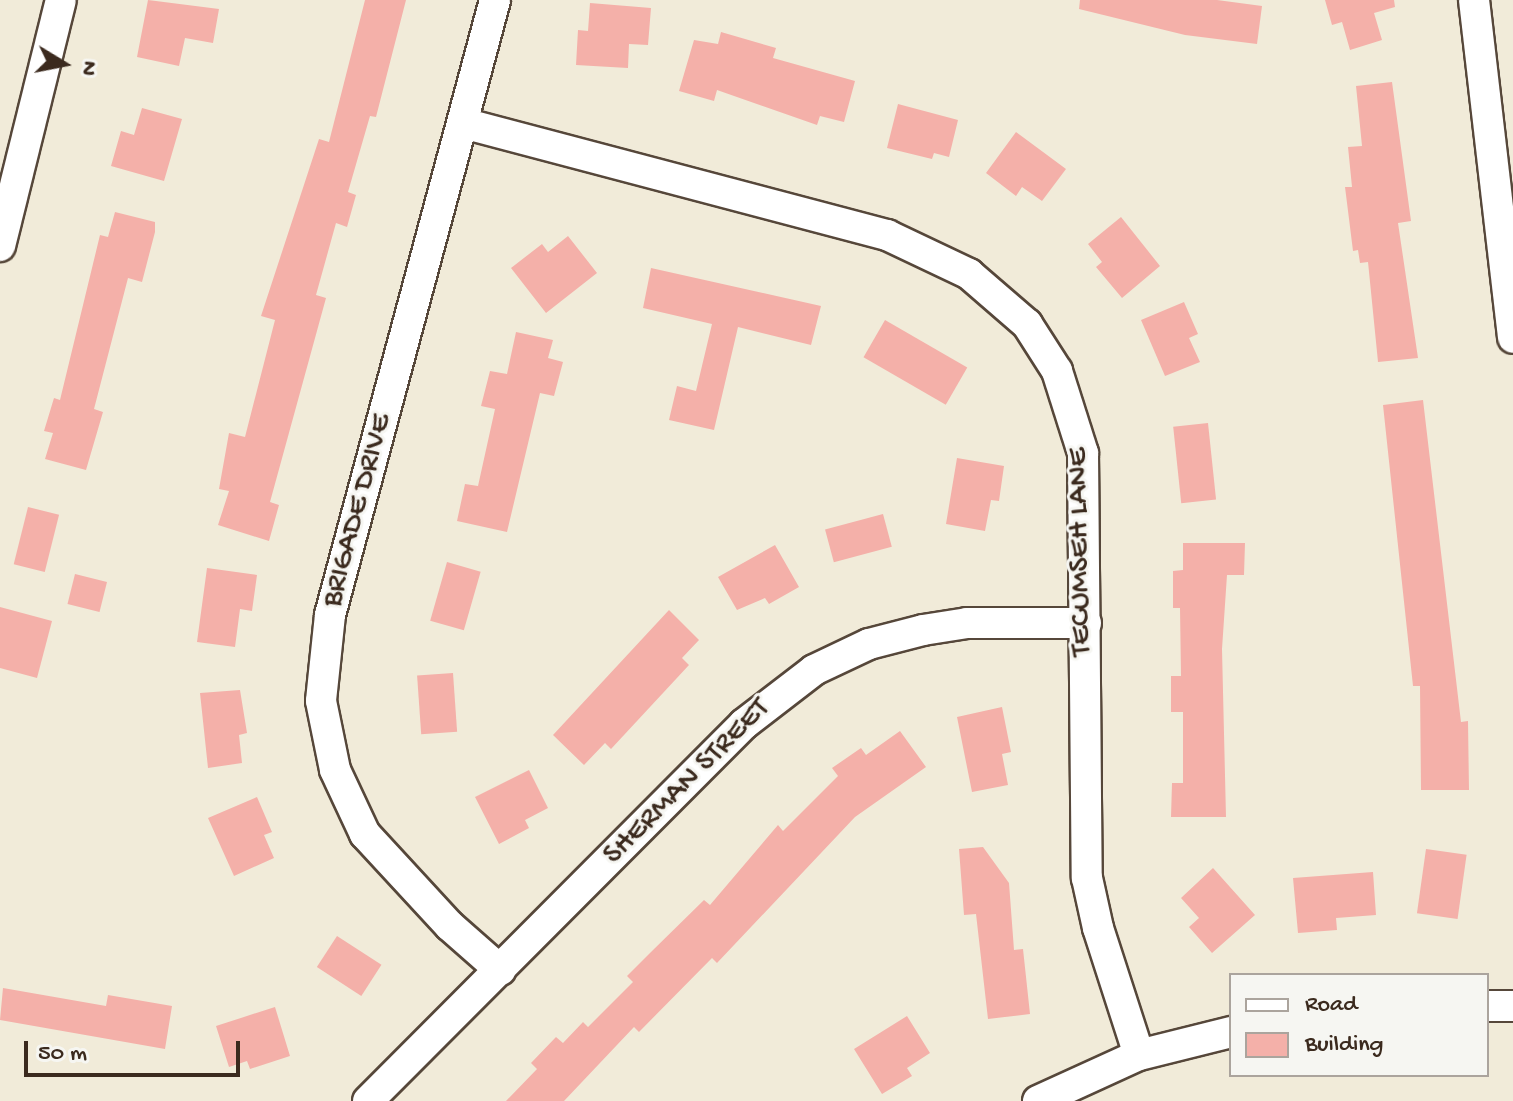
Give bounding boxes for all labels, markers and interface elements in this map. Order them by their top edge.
north arrow [24,24,104,104]
text: N [74,59,102,78]
street label: BRIGADE DRIVE [316,411,402,611]
street label: TECUMSEH LANE [1062,447,1102,657]
street label: SHERMAN STREET [597,692,779,874]
legend [1229,973,1489,1077]
text: Road [1305,991,1357,1020]
scale bar [28,1025,244,1075]
text: Building [1305,1031,1383,1060]
text: 50 m [38,1040,87,1069]

